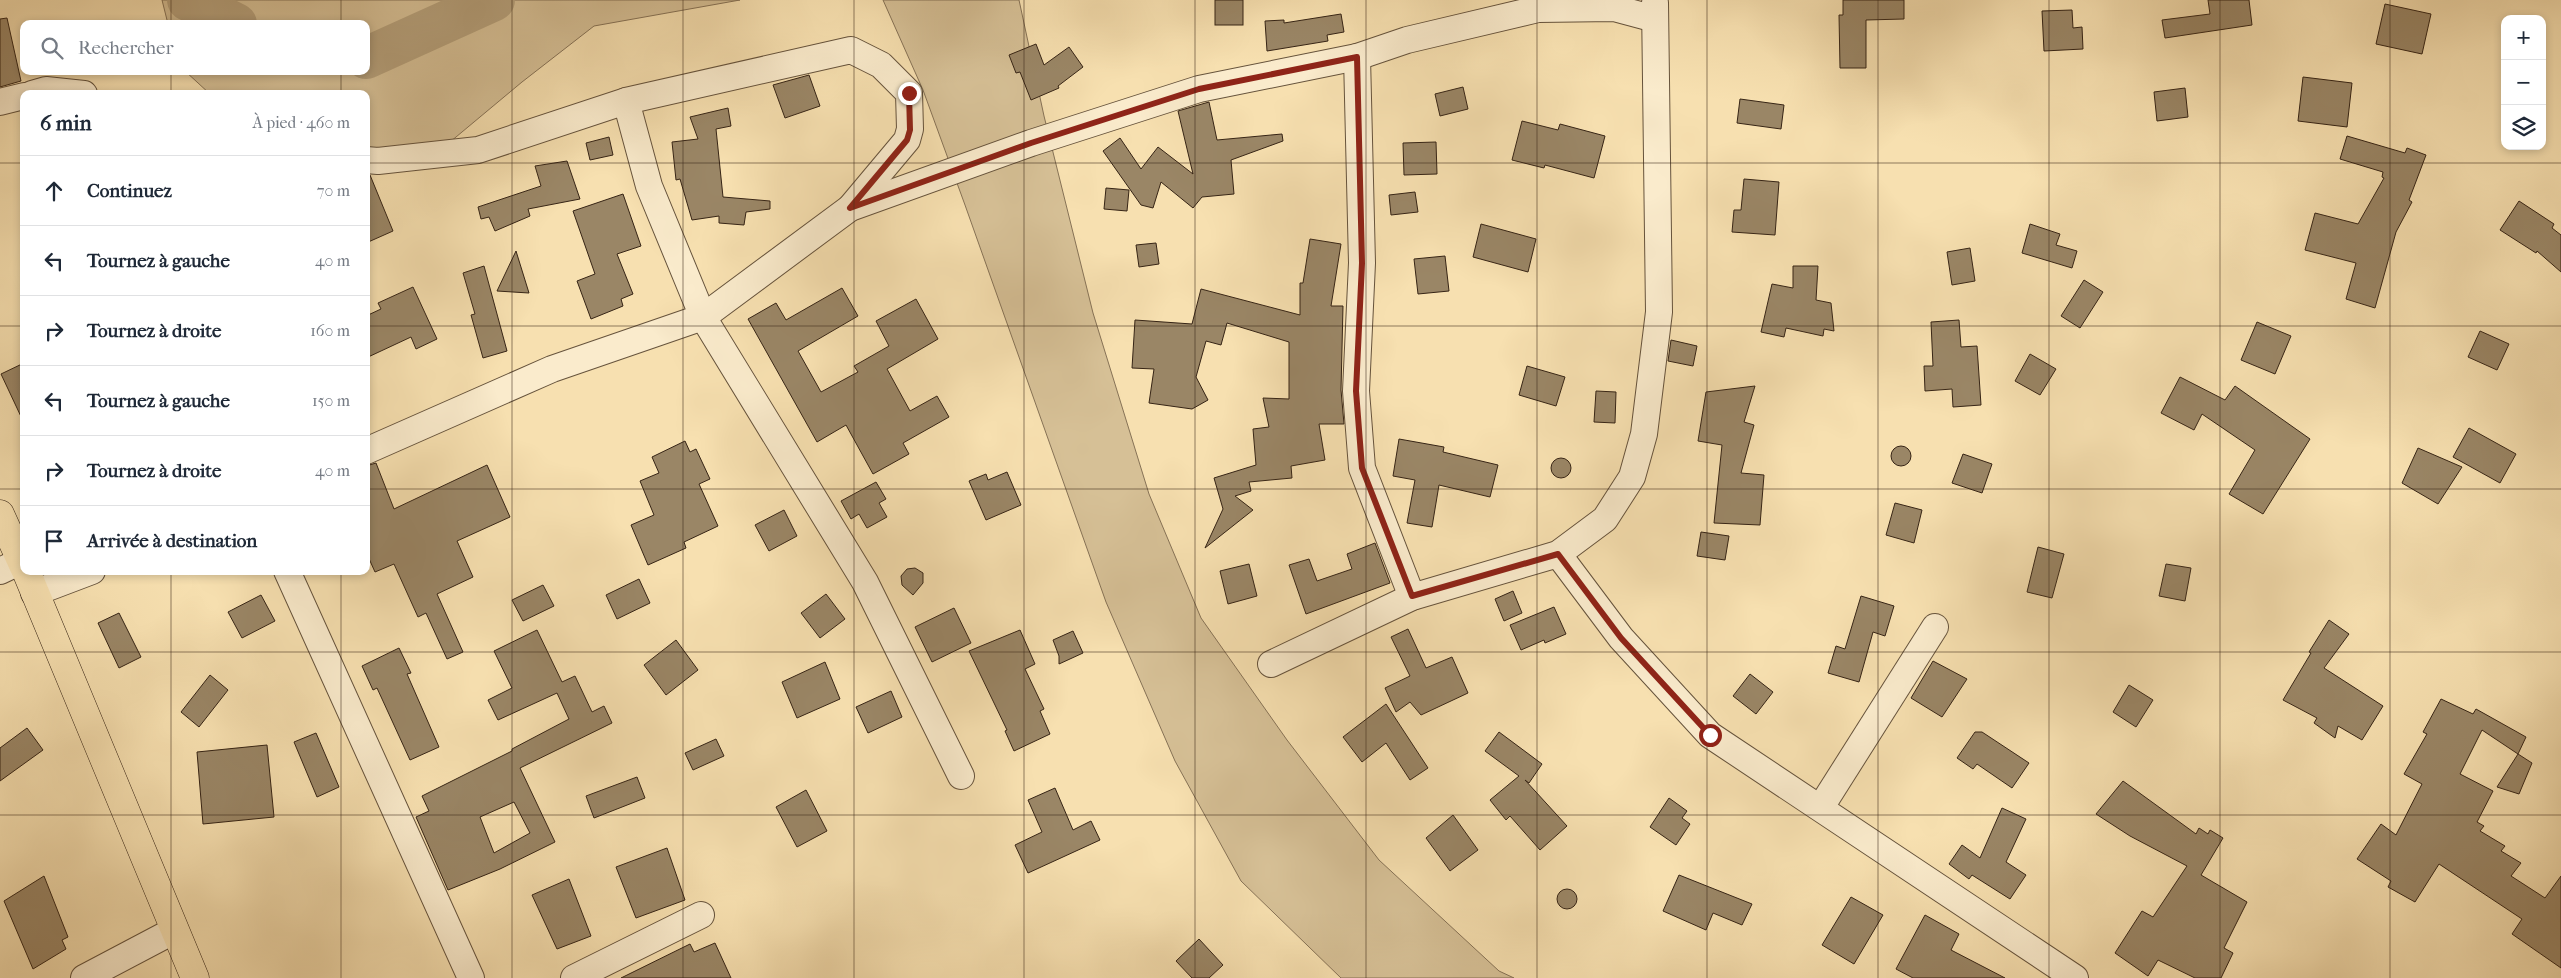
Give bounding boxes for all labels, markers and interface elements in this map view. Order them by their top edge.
map controls [2501,15,2546,150]
button: + [2501,15,2546,60]
search box [20,20,370,75]
icon: search [38,34,66,62]
text: Rechercher [78,37,174,59]
button: − [2501,60,2546,105]
route end [898,82,921,105]
button: layers [2501,105,2546,150]
text: 6 min [40,111,92,135]
text: À pied · 460 m [253,113,350,132]
icon: ahead [40,177,68,205]
text: Continuez [87,180,172,202]
text: 70 m [317,181,350,200]
icon: left [40,247,68,275]
text: Tournez à gauche [87,250,230,272]
text: 40 m [315,251,350,270]
icon: right [40,317,68,345]
text: Tournez à droite [87,320,221,342]
text: 160 m [310,321,350,340]
icon: left [40,387,68,415]
text: Tournez à gauche [87,390,230,412]
text: 150 m [312,391,350,410]
icon: right [40,457,68,485]
text: Tournez à droite [87,460,221,482]
text: 40 m [315,461,350,480]
icon: arrive [40,527,68,555]
text: Arrivée à destination [87,530,257,552]
route start [1699,724,1722,747]

